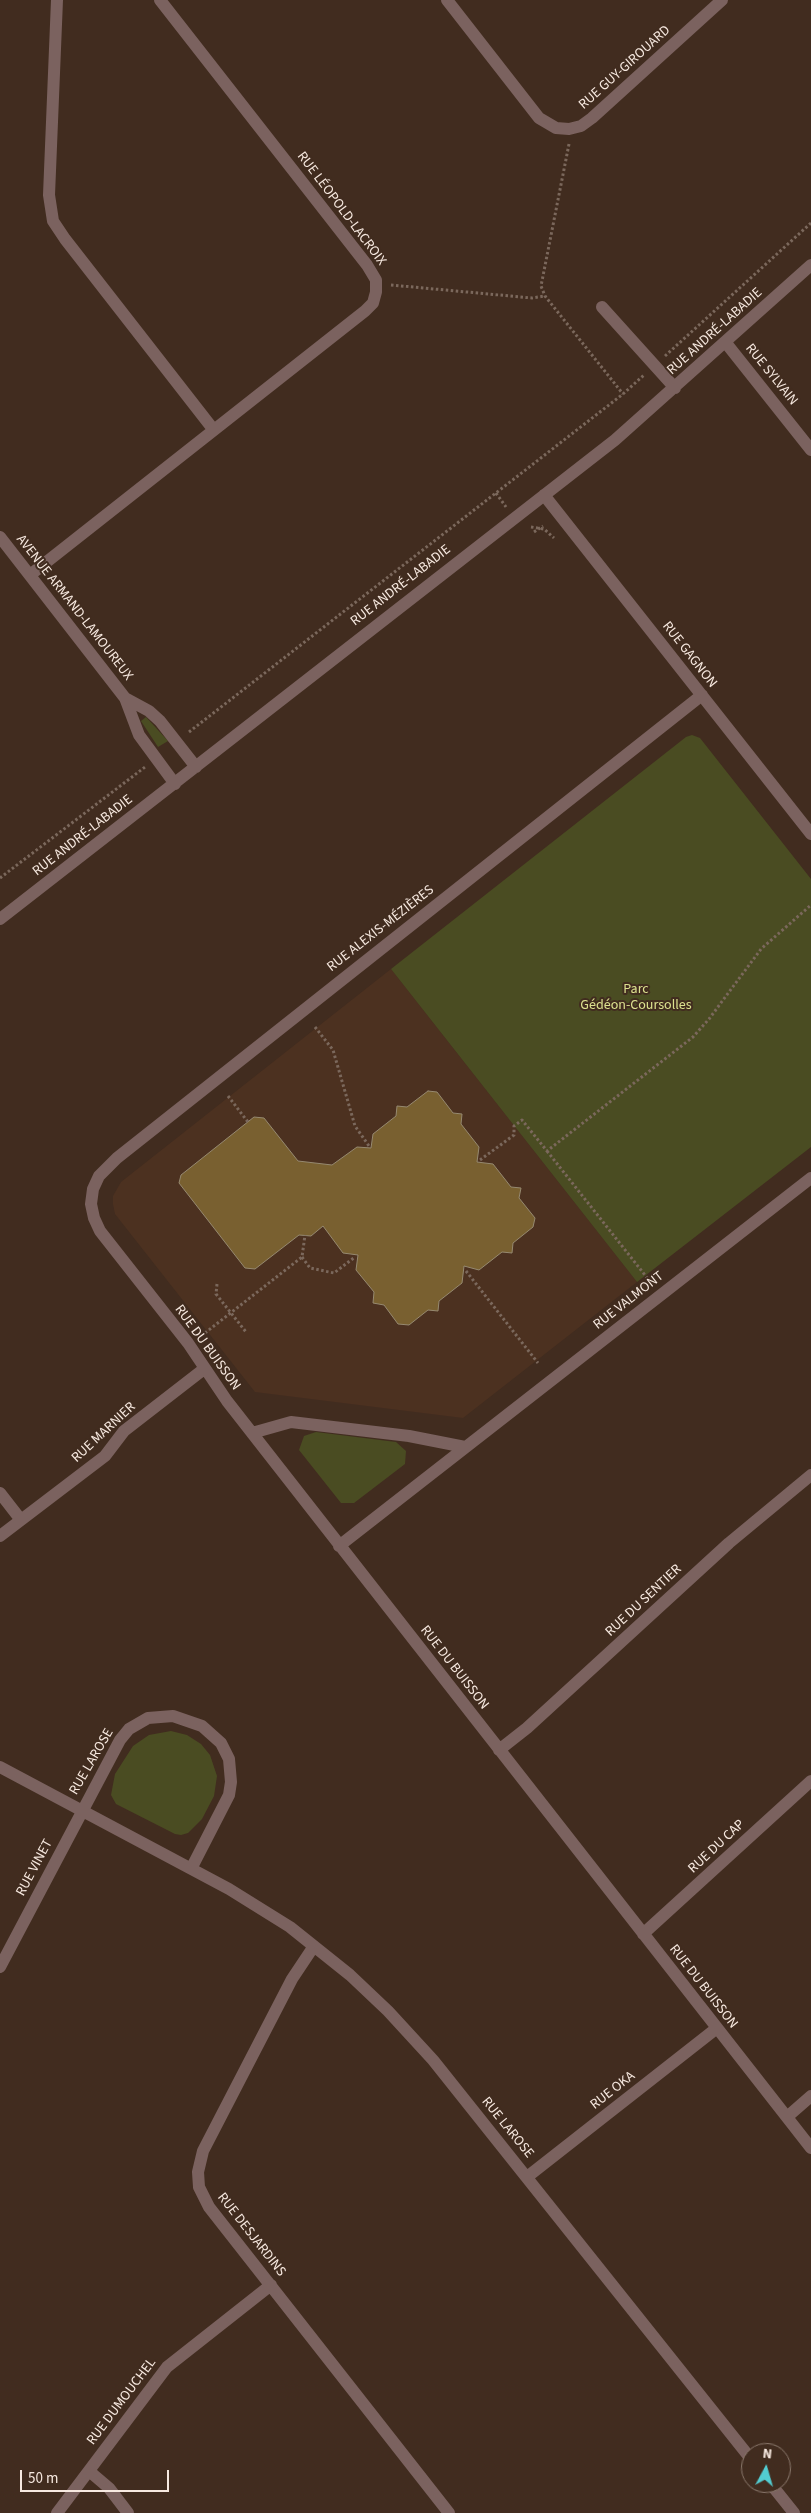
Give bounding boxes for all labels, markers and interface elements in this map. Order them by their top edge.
street label: RUE GUY-GIROUARD [576,23,674,113]
street label: RUE LÉOPOLD-LACROIX [293,149,389,269]
street label: RUE ANDRÉ-LABADIE [664,285,766,379]
street label: RUE SYLVAIN [741,341,801,409]
street label: AVENUE ARMAND-LAMOUREUX [12,532,136,684]
street label: RUE ANDRÉ-LABADIE [348,542,454,630]
street label: RUE GAGNON [658,619,720,691]
street label: RUE ANDRÉ-LABADIE [30,792,136,880]
street label: RUE ALEXIS-MÉZIÈRES [324,882,438,976]
park label: Parc Gédéon-Coursolles [580,982,692,1014]
street label: RUE VALMONT [590,1268,668,1334]
street label: RUE DU BUISSON [170,1302,244,1394]
street label: RUE MARNIER [69,1399,139,1467]
street label: RUE DU SENTIER [602,1561,686,1641]
street label: RUE DU BUISSON [416,1623,492,1713]
street label: RUE LAROSE [66,1726,118,1798]
street label: RUE DU CAP [685,1817,749,1877]
street label: RUE VINET [13,1837,57,1899]
street label: RUE DU BUISSON [665,1942,741,2032]
street label: RUE OKA [587,2068,639,2114]
street label: RUE LAROSE [477,2094,537,2162]
street label: RUE DESJARDINS [213,2190,289,2280]
street label: RUE DUMOUCHEL [84,2355,160,2449]
north arrow [741,2443,791,2493]
text: N [762,2444,773,2465]
scale bar [22,2460,171,2492]
text: 50 m [28,2468,58,2489]

